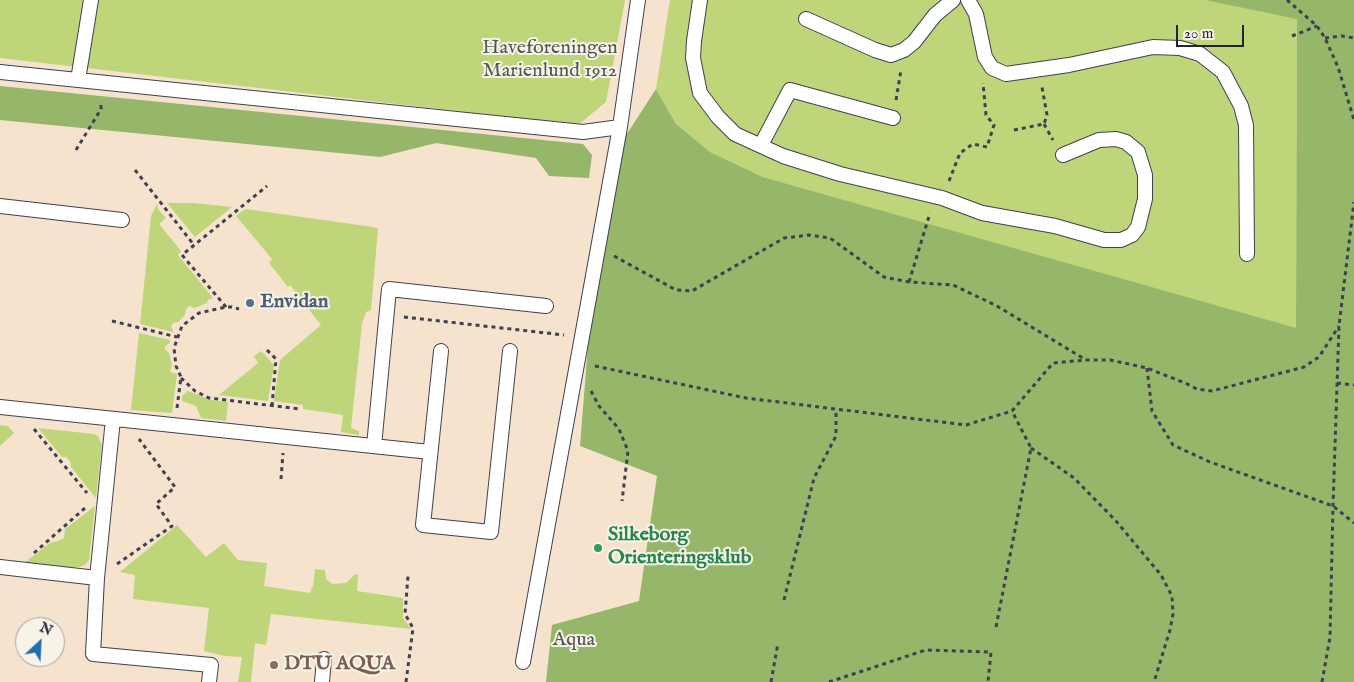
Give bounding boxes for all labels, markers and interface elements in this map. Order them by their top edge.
scale bar [1179,15,1246,47]
text: 20 m [1184,24,1213,43]
park label: Haveforeningen Marienlund 1912 [482,37,618,84]
place label: Envidan [260,291,328,315]
marker: Envidan [244,297,256,309]
place label: Silkeborg Orienteringsklub [608,524,751,571]
marker: Silkeborg Orienteringsklub [592,542,604,554]
north arrow [15,617,65,667]
text: N [37,619,55,640]
park label: Aqua [553,629,595,653]
place label: DTU AQUA [284,653,395,677]
marker: DTU AQUA [268,659,280,671]

